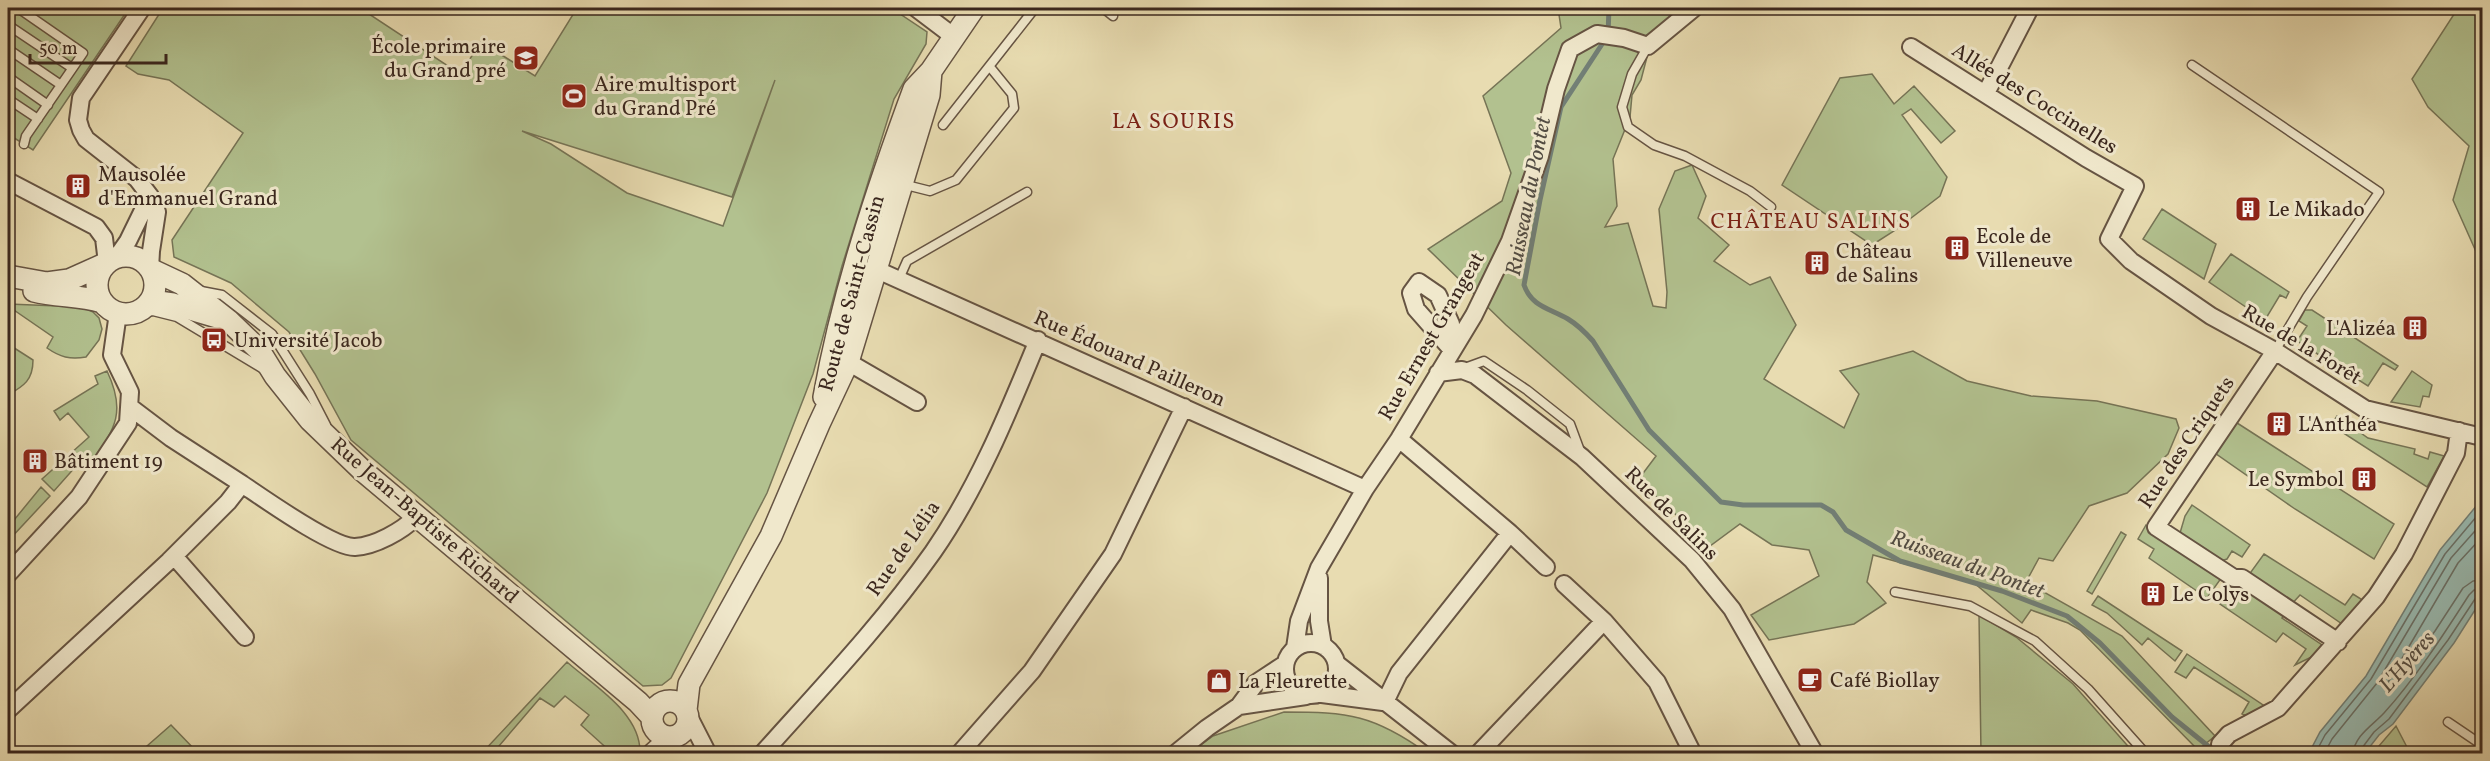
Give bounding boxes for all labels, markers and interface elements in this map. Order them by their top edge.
scale bar [30,27,166,65]
place label: École primaire du Grand pré [371,33,506,86]
text: 50 m [39,37,78,62]
street label: Allée des Coccinelles [1946,37,2123,162]
school or university icon: École primaire du Grand pré [511,43,541,73]
place label: Aire multisport du Grand Pré [594,71,737,124]
sports icon: Aire multisport du Grand Pré [559,81,589,111]
district label: LA SOURIS [1112,107,1236,138]
water label: Ruisseau du Pontet [1499,113,1560,279]
place label: Mausolée d'Emmanuel Grand [98,161,278,214]
building icon: Mausolée d'Emmanuel Grand [63,171,93,201]
street label: Route de Saint-Cassin [812,192,893,395]
building icon: Le Mikado [2233,194,2263,224]
place label: Le Mikado [2268,196,2365,225]
district label: CHÂTEAU SALINS [1710,207,1912,238]
place label: Ecole de Villeneuve [1976,223,2073,276]
building icon: Ecole de Villeneuve [1942,233,1972,263]
place label: Château de Salins [1836,238,1918,291]
street label: Rue Ernest Grangeat [1372,247,1492,426]
building icon: Château de Salins [1802,248,1832,278]
street label: Rue de la Forêt [2236,298,2367,393]
street label: Rue Édouard Pailleron [1029,304,1230,415]
building icon: L'Alizéa [2400,313,2430,343]
place label: L'Alizéa [2326,315,2396,344]
bus stop icon: Université Jacob [199,325,229,355]
place label: Université Jacob [234,327,383,356]
street label: Rue des Criquets [2132,371,2242,515]
building icon: L'Anthéa [2264,409,2294,439]
place label: L'Anthéa [2298,411,2377,440]
street label: Rue Jean-Baptiste Richard [324,431,525,611]
building icon: Bâtiment 19 [20,446,50,476]
place label: Bâtiment 19 [54,448,163,477]
street label: Rue de Salins [1617,460,1725,568]
building icon: Le Symbol [2349,464,2379,494]
place label: Le Symbol [2248,466,2344,495]
street label: Rue de Lélia [860,495,948,603]
water label: Ruisseau du Pontet [1886,523,2049,608]
building icon: Le Colys [2138,579,2168,609]
place label: Le Colys [2172,581,2249,610]
water label: L'Hyères [2372,625,2443,700]
cafe icon: Café Biollay [1795,665,1825,695]
shop icon: La Fleurette [1204,666,1234,696]
place label: Café Biollay [1830,667,1940,696]
place label: La Fleurette [1238,668,1347,697]

